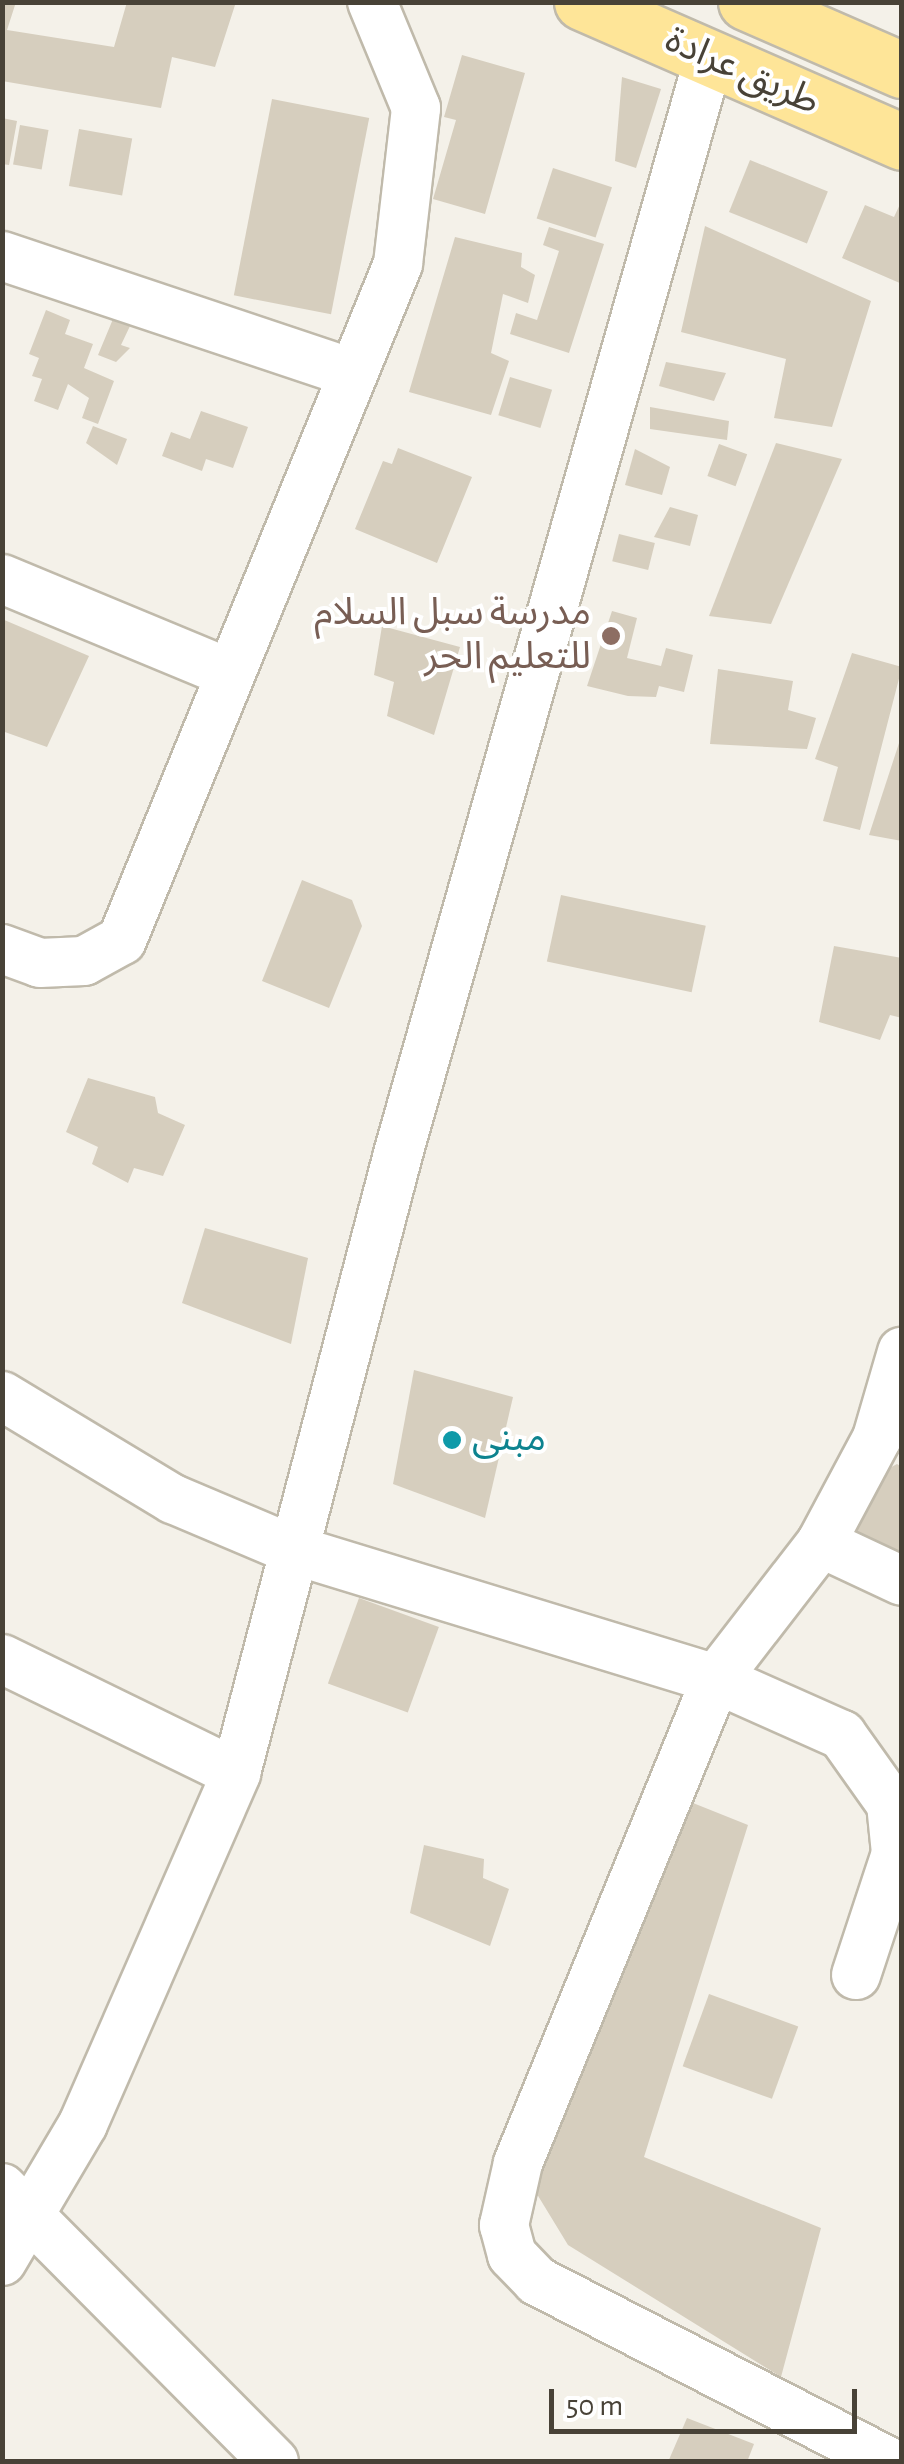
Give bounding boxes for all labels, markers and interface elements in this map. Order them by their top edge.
street label: طريق عرادة [658,18,826,126]
place label: مدرسة سبل السلام للتعليم الحر [314,591,591,680]
marker: مدرسة سبل السلام للتعليم الحر [600,625,622,647]
place label: مبنى [472,1417,546,1463]
marker: مبنى [441,1429,463,1451]
scale bar [554,2369,862,2431]
text: 50 m [566,2391,623,2421]

